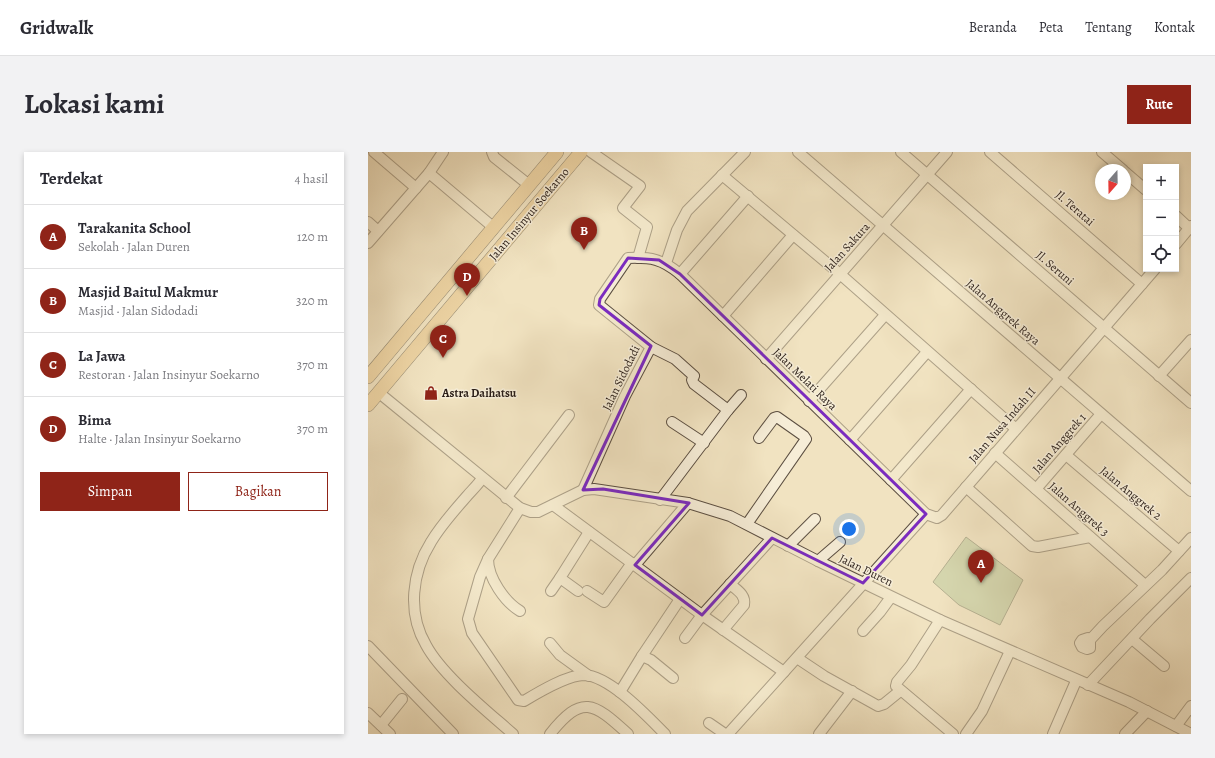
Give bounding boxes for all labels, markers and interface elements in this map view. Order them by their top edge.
text: Gridwalk [20,15,93,41]
text: Beranda [969,18,1017,37]
text: Peta [1039,18,1063,37]
text: Tentang [1085,18,1132,37]
text: Kontak [1154,18,1195,37]
text: Lokasi kami [24,85,165,123]
button: Rute [1127,85,1191,124]
street label: Jalan Insinyur Soekarno [485,164,573,264]
north arrow [1095,164,1131,200]
map controls [1143,164,1179,272]
button: + [1143,164,1179,200]
text: Terdekat [40,167,103,190]
text: 4 hasil [294,170,328,187]
street label: Jl. Teratai [1052,187,1098,229]
button: − [1143,200,1179,236]
pin: B [571,217,597,250]
text: Tarakanita School [78,218,191,238]
street label: Jalan Sakura [821,219,874,275]
text: A [49,228,57,245]
text: 120 m [297,228,328,245]
button: locate [1143,236,1179,272]
text: Sekolah · Jalan Duren [78,238,190,255]
street label: Jl. Seruni [1033,247,1077,289]
pin: D [454,263,480,296]
street label: Jalan Anggrek Raya [963,275,1044,349]
text: Masjid Baitul Makmur [78,282,218,302]
text: B [49,292,57,309]
text: 320 m [296,292,328,309]
text: Masjid · Jalan Sidodadi [78,302,198,319]
pin: C [430,325,456,358]
street label: Jalan Sidodadi [598,343,644,413]
street label: Jalan Melati Raya [769,344,841,414]
text: La Jawa [78,346,126,366]
text: C [49,356,57,373]
text: 370 m [297,356,328,373]
text: Restoran · Jalan Insinyur Soekarno [78,366,260,383]
street label: Jalan Nusa Indah II [965,384,1039,466]
shop icon: Astra Daihatsu [423,385,439,401]
place label: Astra Daihatsu [441,385,517,401]
text: Bima [78,410,112,430]
street label: Jalan Anggrek 1 [1029,410,1089,476]
text: D [48,420,58,437]
text: 370 m [297,420,328,437]
text: Halte · Jalan Insinyur Soekarno [78,430,241,447]
street label: Jalan Anggrek 2 [1097,462,1165,524]
button: Simpan [40,472,180,511]
button: Bagikan [188,472,328,511]
street label: Jalan Anggrek 3 [1045,478,1113,540]
your location [839,519,859,539]
street label: Jalan Duren [836,550,896,590]
pin: A [968,550,994,583]

